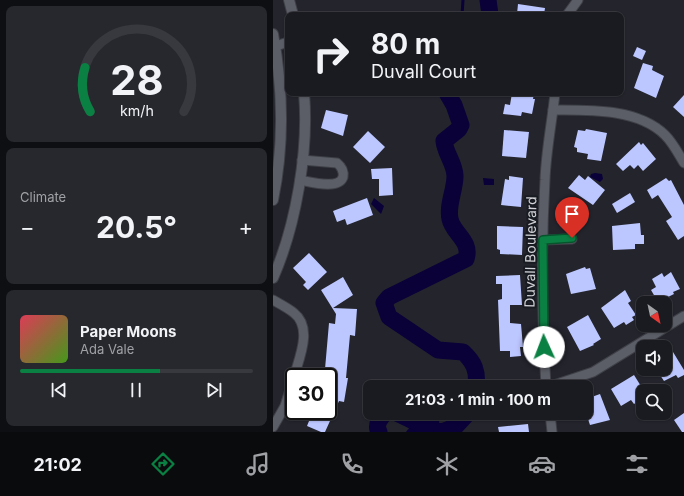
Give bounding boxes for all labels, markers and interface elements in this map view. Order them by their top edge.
text: 80 m [371,27,440,61]
icon: right [305,28,357,80]
text: 28 [110,55,163,105]
text: Duvall Court [371,61,476,82]
text: km/h [120,102,153,119]
text: Climate [20,189,66,205]
street label: Duvall Boulevard [521,196,539,308]
pin [555,197,589,238]
icon: arrive [561,203,583,225]
text: 20.5° [96,209,177,245]
text: − [20,214,35,240]
text: + [238,214,253,240]
north arrow [636,296,672,332]
map controls [636,296,672,420]
text: Paper Moons [80,322,176,341]
position arrow [523,326,565,368]
button: sound [636,340,672,376]
text: Ada Vale [80,341,134,357]
speed limit sign: 30 [285,368,337,420]
icon: previous [48,379,70,401]
icon: pause [125,379,147,401]
icon: next [203,379,225,401]
button: search [636,384,672,420]
text: 21:03 · 1 min · 100 m [405,390,551,409]
icon: directions [149,450,177,478]
icon: music [244,450,272,478]
icon: phone [338,450,366,478]
icon: climate [433,450,461,478]
icon: car [528,450,556,478]
icon: filters [623,450,651,478]
text: 21:02 [33,454,82,475]

